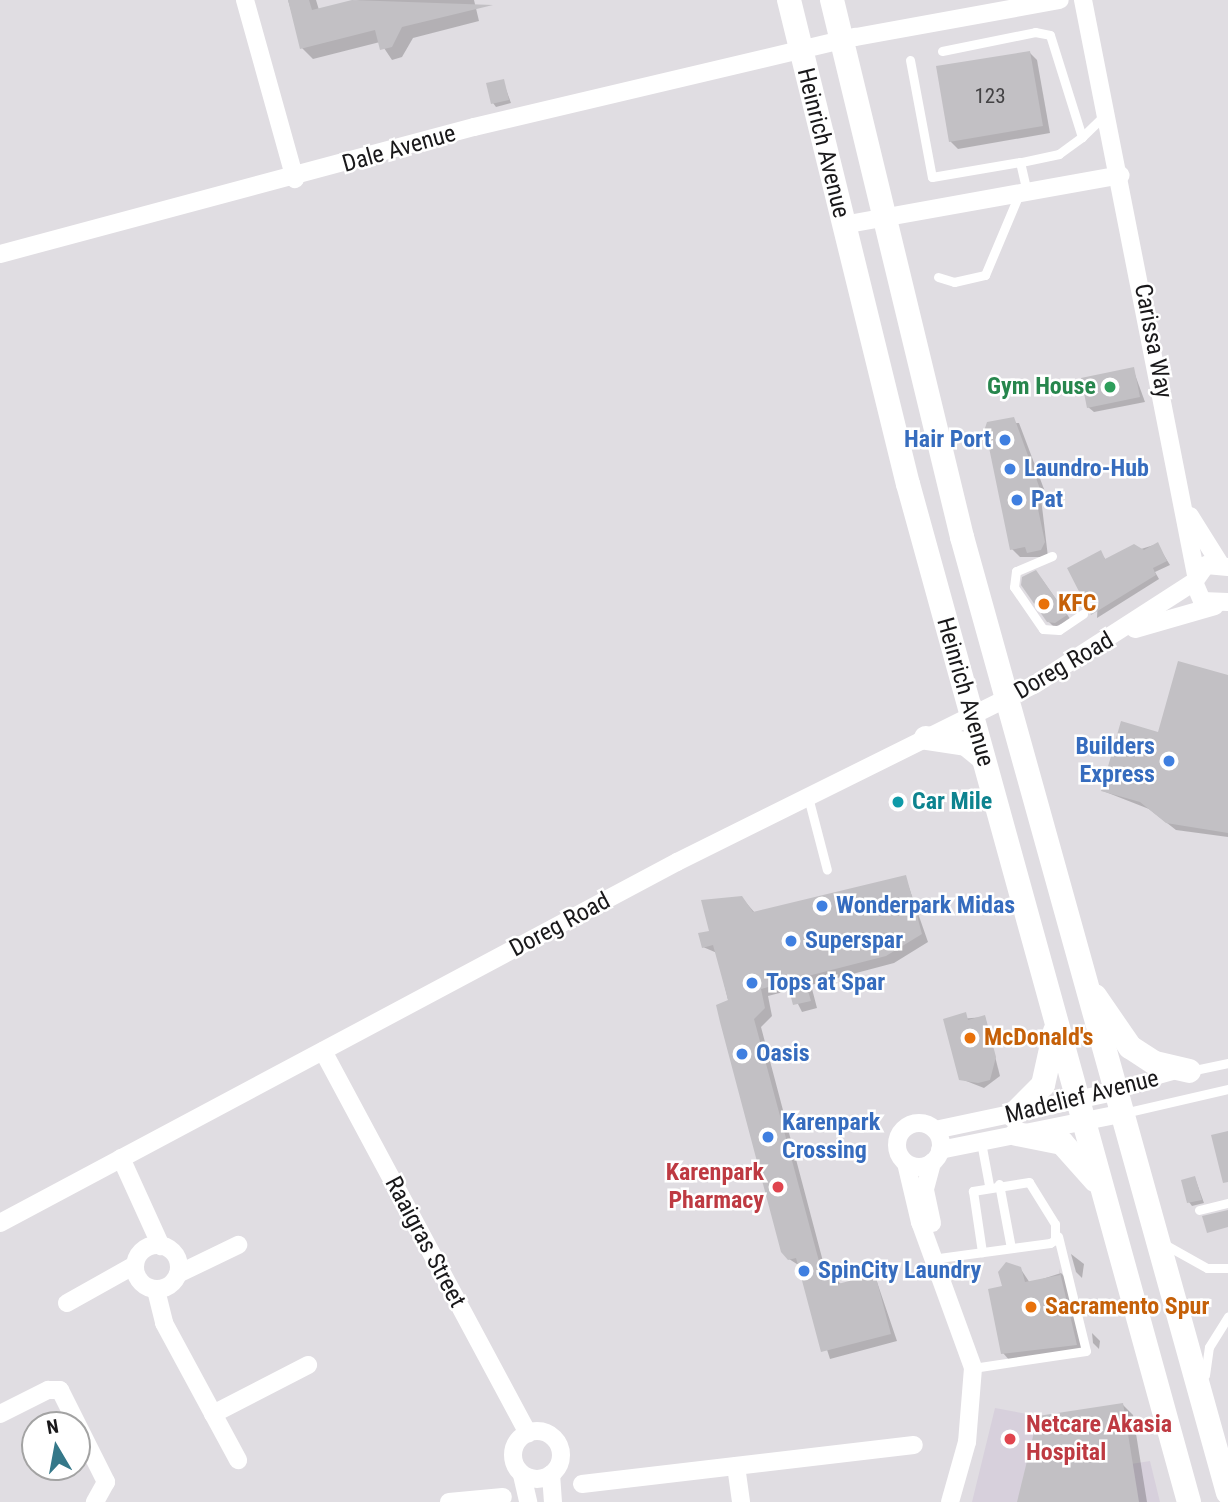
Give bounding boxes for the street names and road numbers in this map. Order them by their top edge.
street label: Heinrich Avenue [790,65,856,221]
street label: Dale Avenue [339,119,459,179]
street label: Carissa Way [1128,281,1178,401]
street label: Heinrich Avenue [930,614,1000,770]
street label: Doreg Road [1009,626,1119,706]
street label: Doreg Road [505,887,615,963]
street label: Madelief Avenue [1002,1064,1162,1130]
street label: Raaigras Street [378,1172,472,1312]

